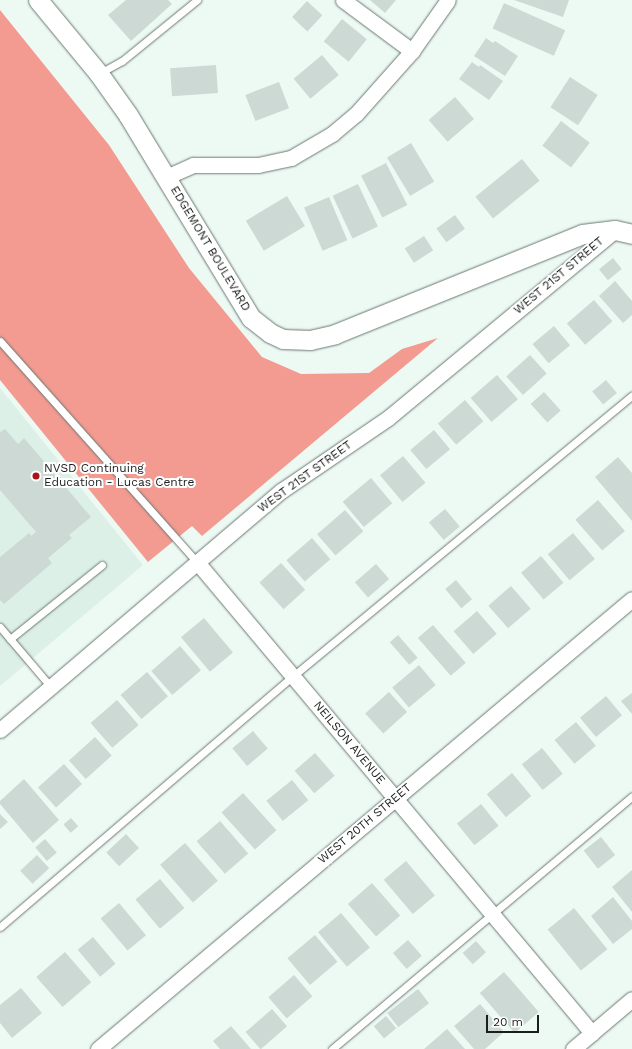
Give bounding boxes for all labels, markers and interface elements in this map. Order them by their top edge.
street label: EDGEMONT BOULEVARD [167,184,253,314]
street label: WEST 21ST STREET [511,234,607,318]
street label: WEST 21ST STREET [255,438,355,516]
place label: NVSD Continuing Education - Lucas Centre [44,462,194,490]
marker: NVSD Continuing Education - Lucas Centre [31,471,41,481]
street label: NEILSON AVENUE [310,698,388,788]
street label: WEST 20TH STREET [315,781,415,867]
scale bar [488,1007,541,1033]
text: 20 m [493,1015,523,1029]

